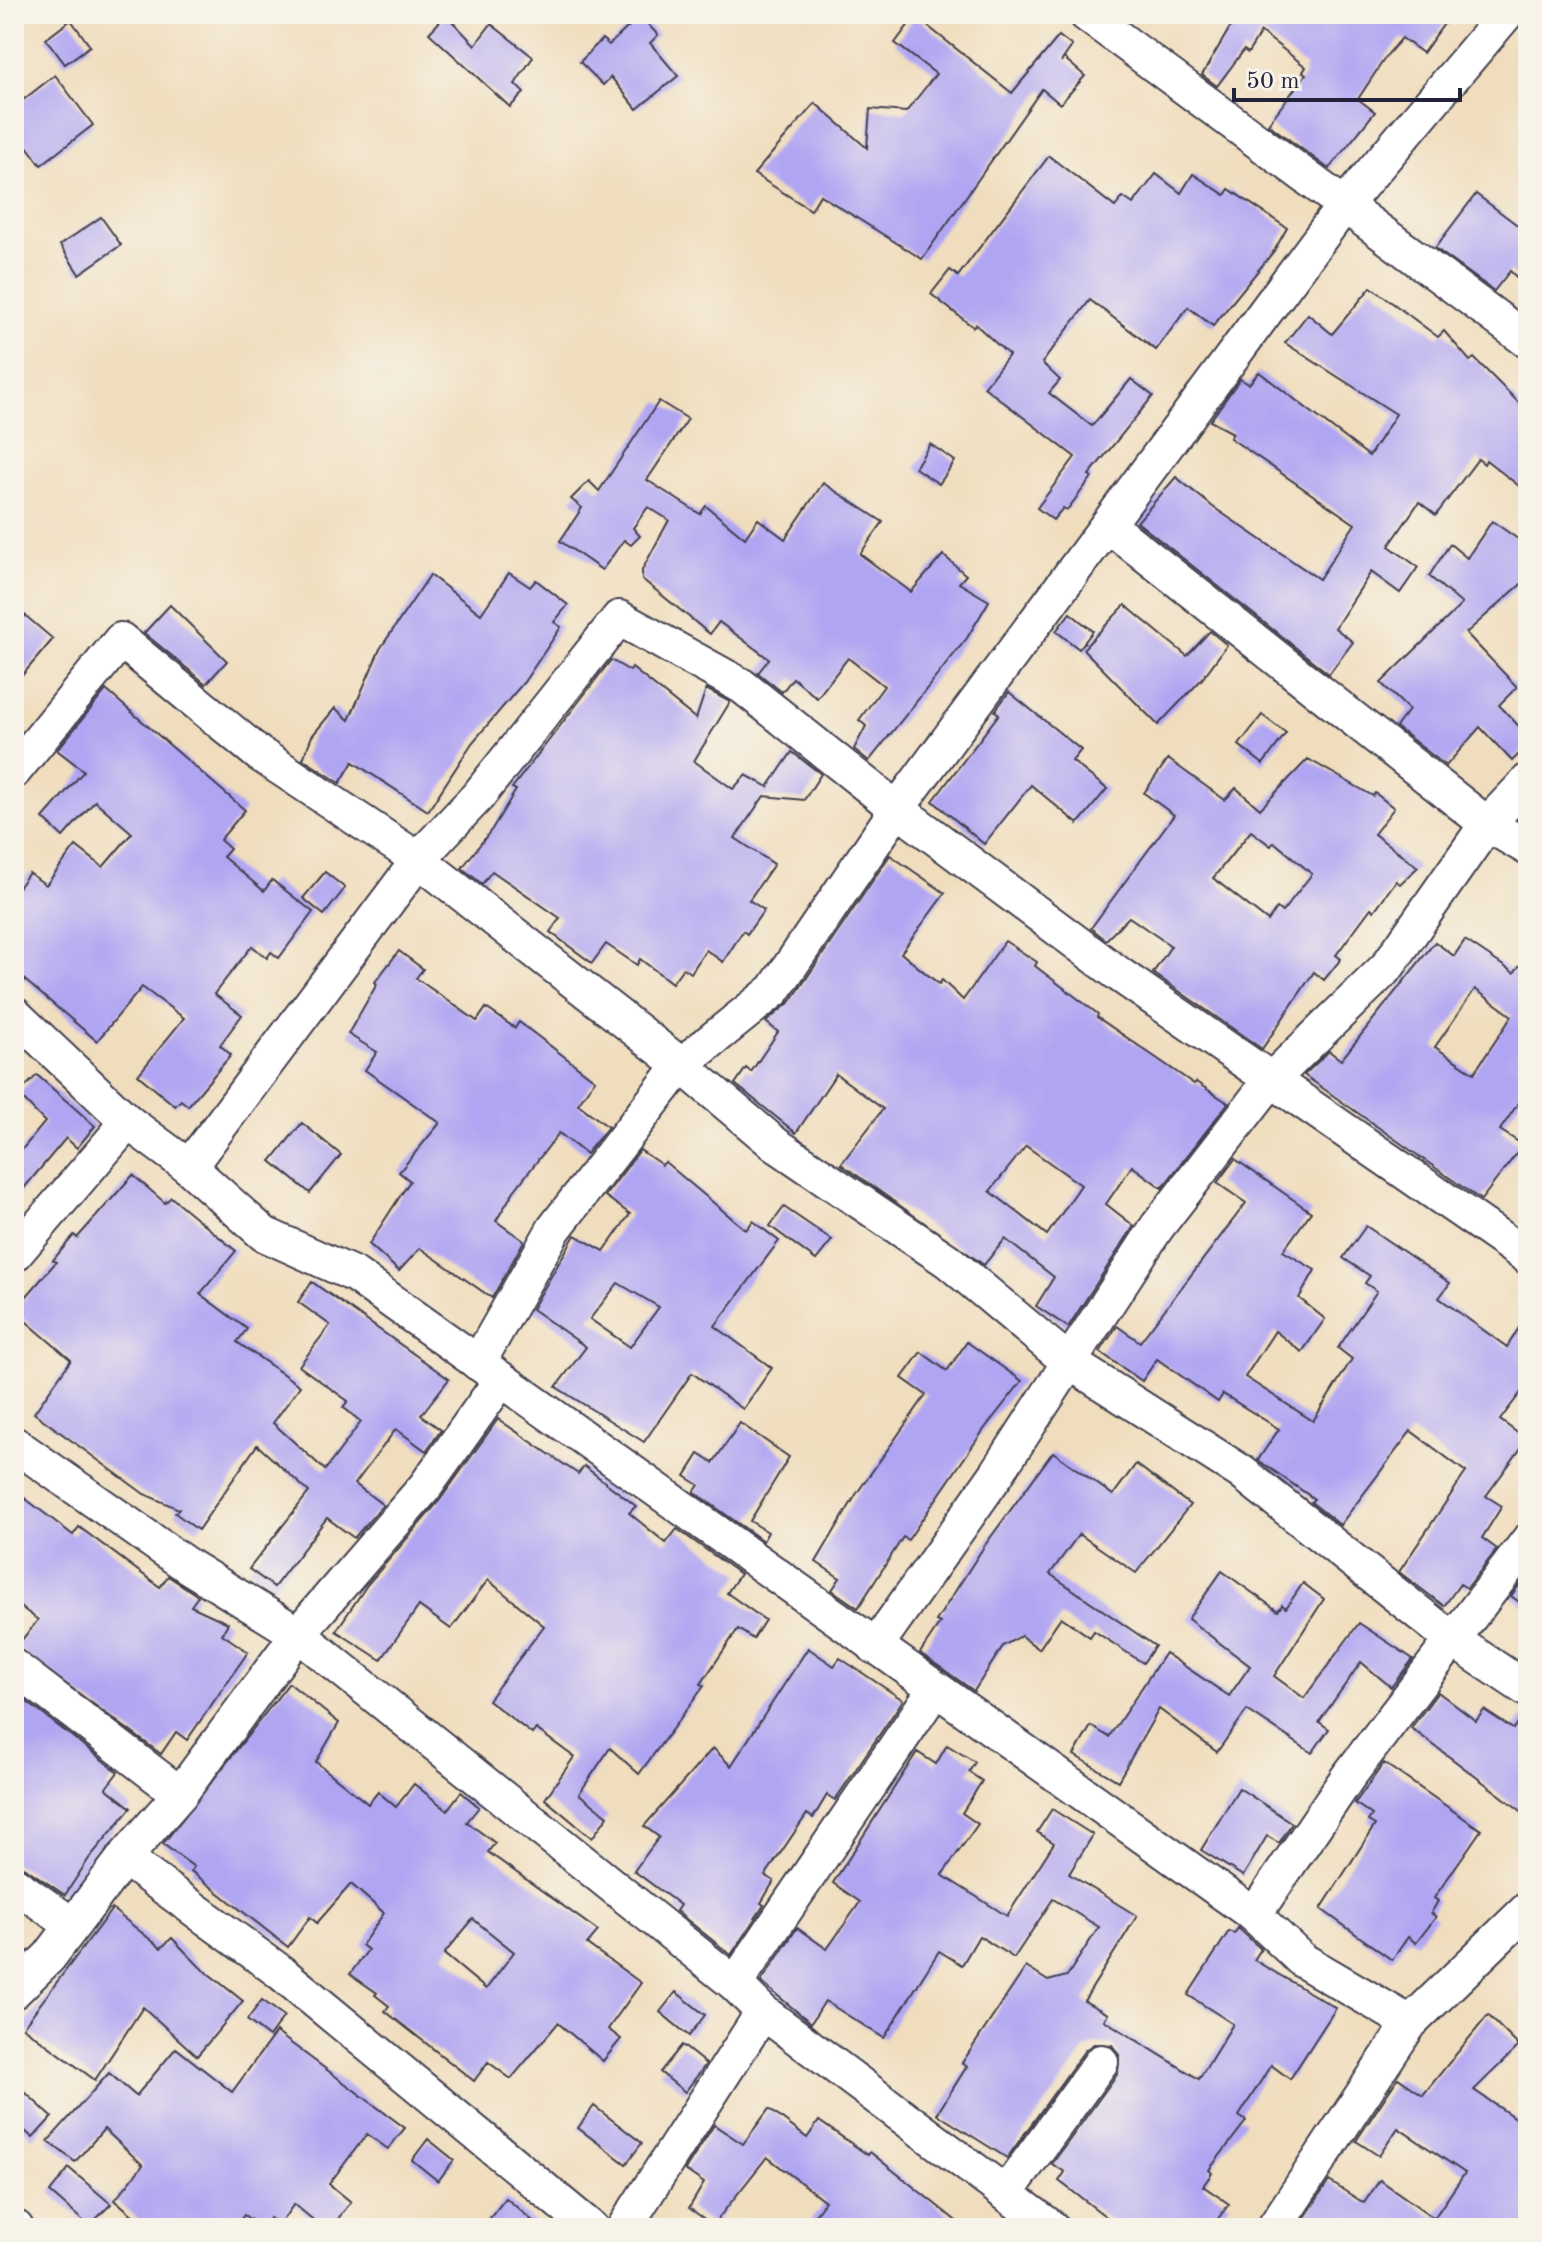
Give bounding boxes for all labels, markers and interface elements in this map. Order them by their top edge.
scale bar [1234,52,1460,102]
text: 50 m [1246,70,1300,94]

